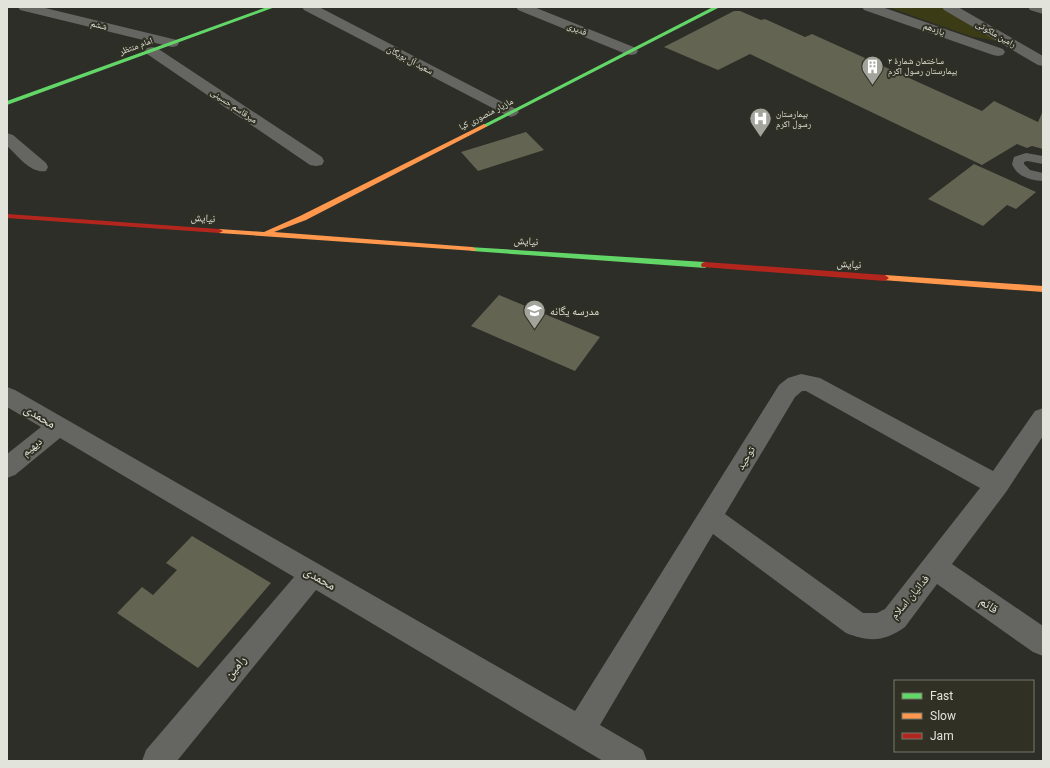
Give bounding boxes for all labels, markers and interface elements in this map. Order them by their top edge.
street label: ششم [89,18,108,33]
street label: رامین ملکوتی [974,19,1018,50]
street label: قدیری [566,21,588,38]
street label: یازدهم [922,21,946,38]
street label: امام منتظر [117,35,155,59]
street label: سعید آل بویگان [385,44,435,77]
building icon: ساختمان شمارهٔ ۲ بیمارستان رسول اکرم [859,53,885,86]
place label: ساختمان شمارهٔ ۲ بیمارستان رسول اکرم [888,56,958,78]
street label: میرقاسم حسینی [208,87,259,126]
street label: مازیار منصوری کیا [457,96,515,132]
hospital icon: بیمارستان رسول اکرم [747,106,773,139]
place label: بیمارستان رسول اکرم [776,109,812,131]
street label: نیایش [190,211,216,225]
street label: نیایش [513,234,539,248]
street label: نیایش [836,257,862,271]
school or university icon: مدرسه یگانه [522,298,548,331]
place label: مدرسه یگانه [550,305,599,318]
street label: محمدی [21,401,59,432]
street label: دیهیم [19,435,46,460]
street label: توحید [734,443,758,472]
street label: محمدی [301,563,339,594]
street label: فدائیان اسلام [888,572,932,622]
street label: قائم [976,593,1001,617]
street label: رامین [221,652,250,683]
legend [894,680,1034,752]
text: Fast [930,689,953,703]
text: Slow [930,709,956,723]
text: Jam [930,729,954,743]

